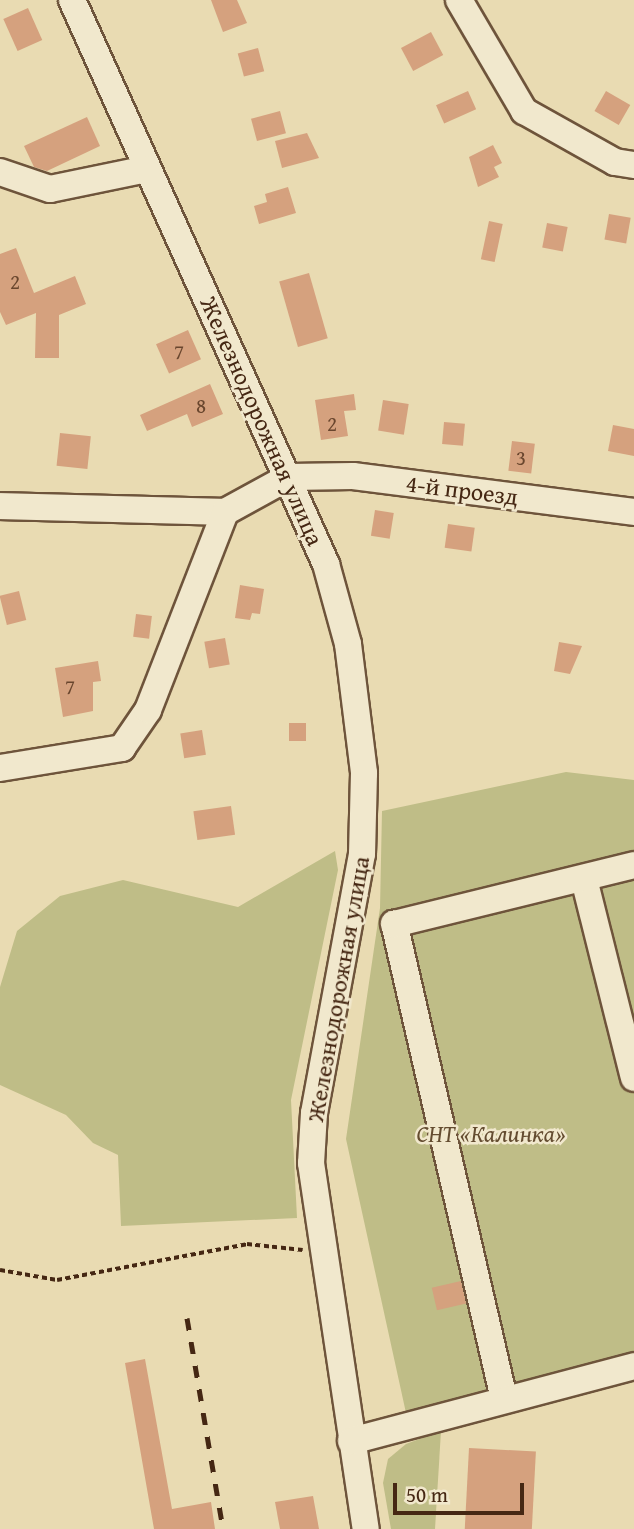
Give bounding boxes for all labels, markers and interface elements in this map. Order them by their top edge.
house number: 2 [10,269,20,295]
street label: Железнодорожная улица [194,292,330,550]
house number: 7 [174,339,184,365]
house number: 8 [196,393,206,419]
house number: 2 [327,411,337,437]
house number: 3 [516,445,526,471]
street label: 4-й проезд [404,469,520,511]
house number: 7 [65,674,75,700]
street label: Железнодорожная улица [300,854,376,1124]
park label: СНТ «Калинка» [416,1120,566,1148]
scale bar [396,1470,527,1514]
text: 50 m [406,1479,448,1510]

